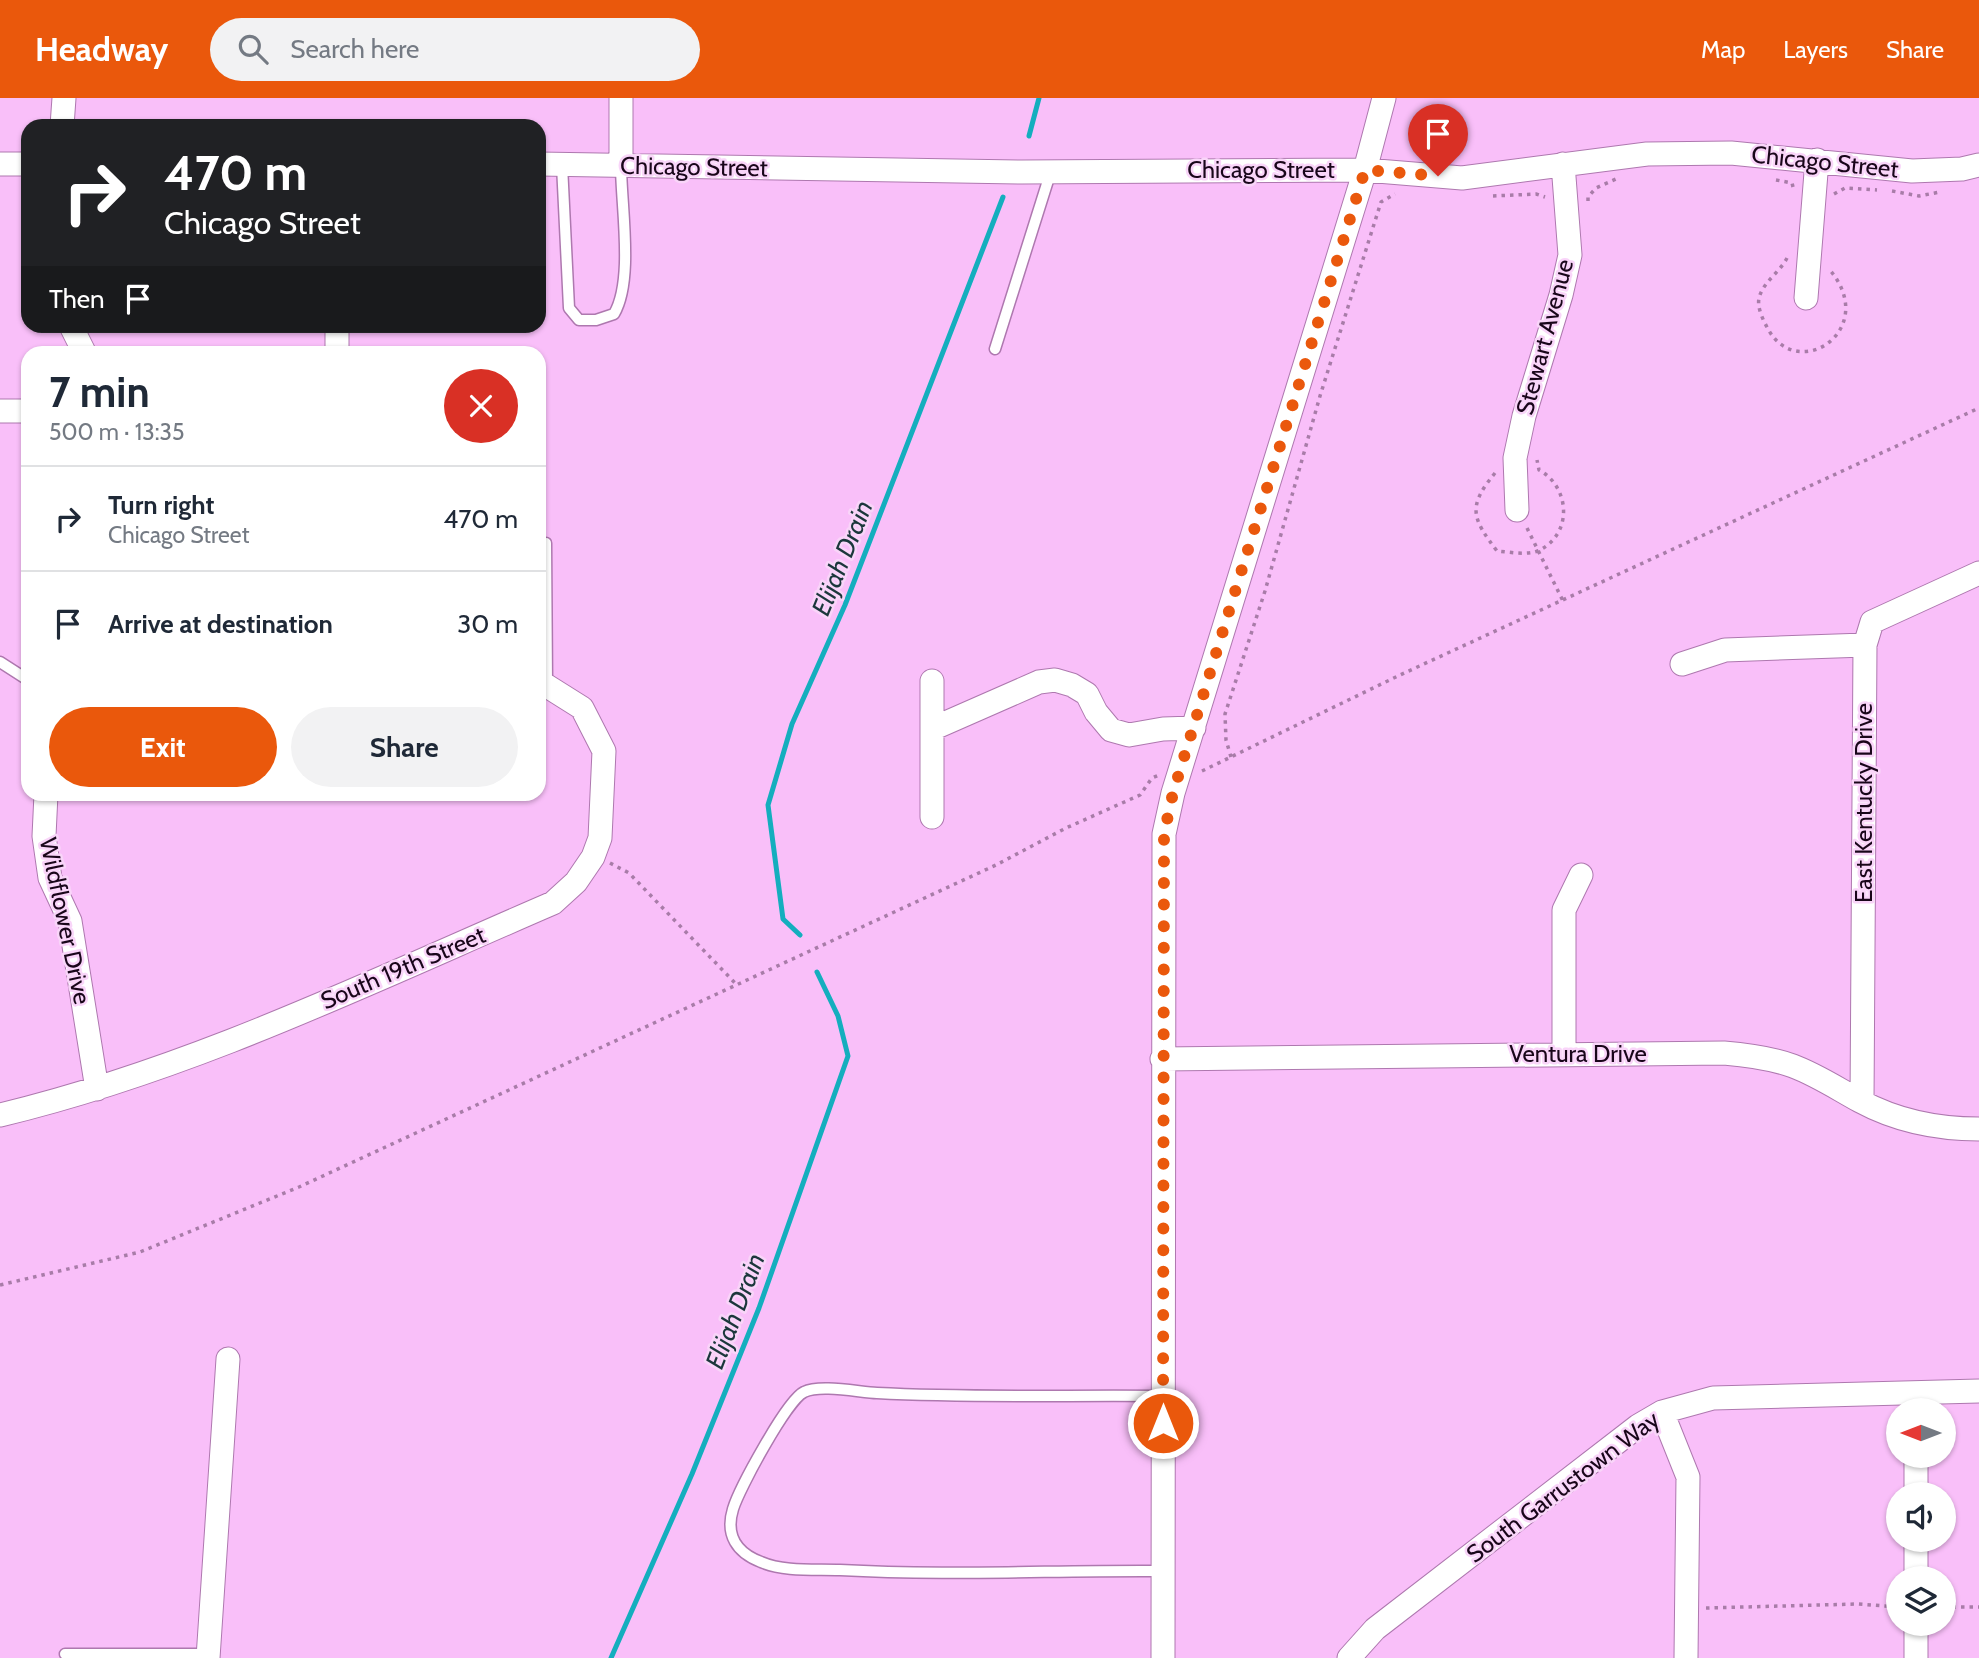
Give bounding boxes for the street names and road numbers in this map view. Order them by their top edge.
street label: Chicago Street [1750,139,1900,184]
street label: Chicago Street [620,151,768,182]
street label: Chicago Street [1187,155,1335,184]
street label: Stewart Avenue [1510,256,1579,418]
street label: East Kentucky Drive [1849,703,1878,903]
street label: Wildflower Drive [34,835,97,1007]
street label: South 19th Street [316,920,489,1015]
street label: Ventura Drive [1509,1039,1647,1068]
street label: South Garrustown Way [1461,1405,1665,1569]

